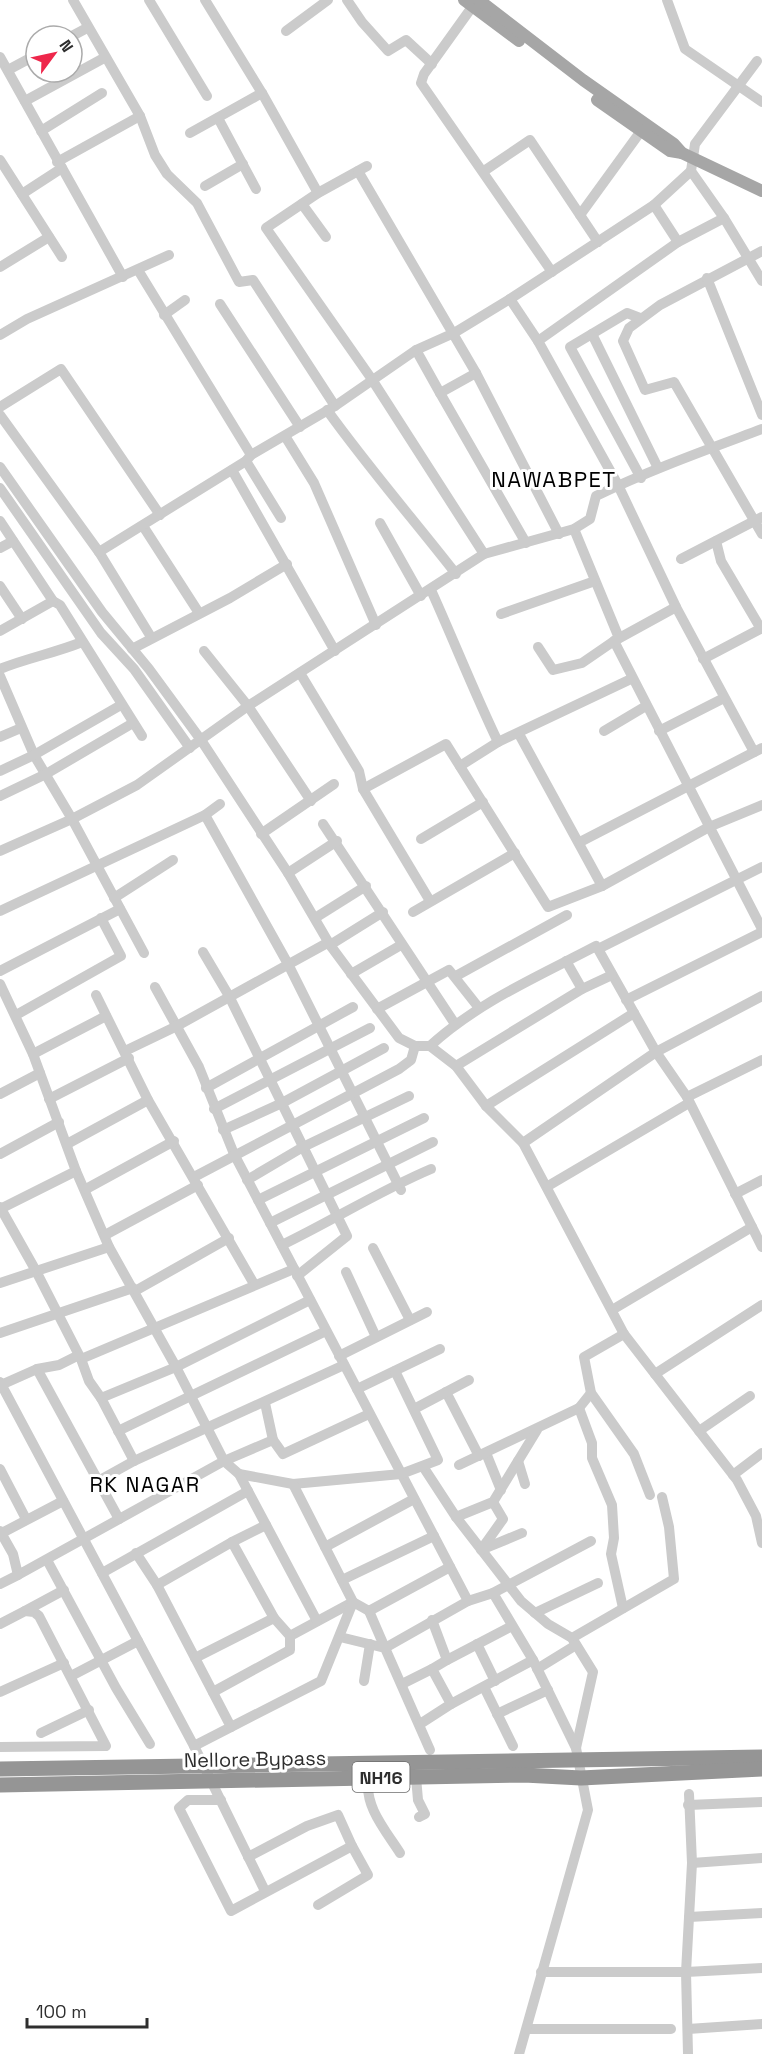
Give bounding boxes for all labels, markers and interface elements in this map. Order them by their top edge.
north arrow [24,24,84,84]
text: N [54,36,78,56]
district label: NAWABPET [491,465,617,493]
district label: RK NAGAR [90,1471,200,1498]
street label: Nellore Bypass [184,1745,326,1773]
road number: NH16 [352,1762,410,1792]
scale bar [27,1991,147,2029]
text: 100 m [36,2000,87,2023]

